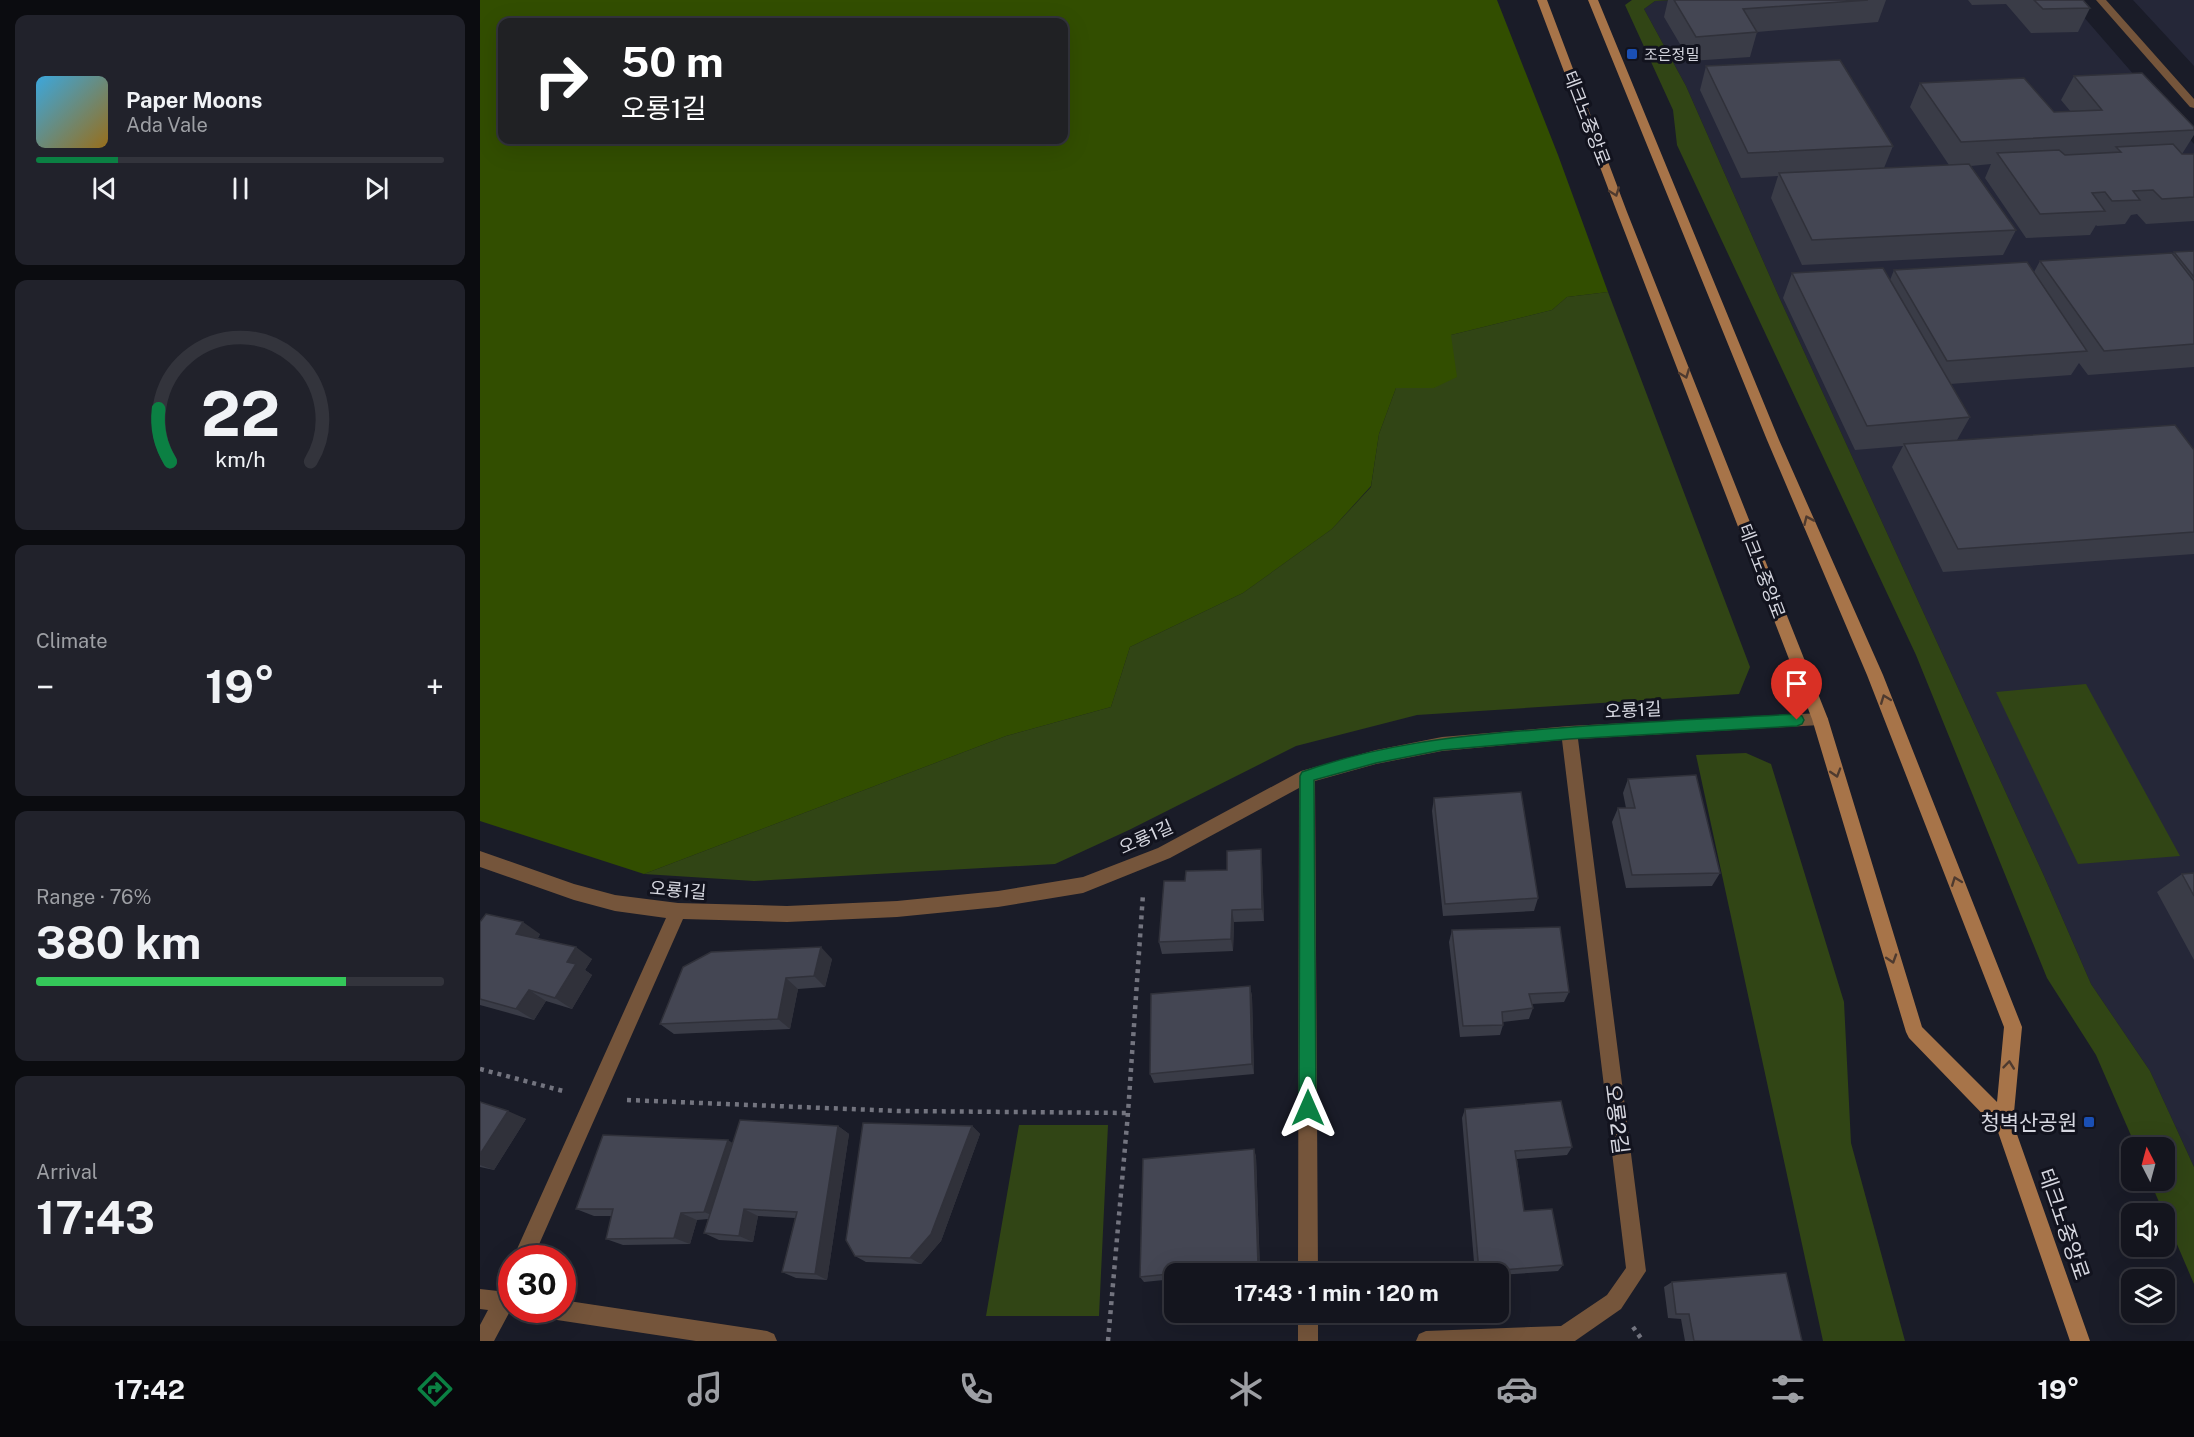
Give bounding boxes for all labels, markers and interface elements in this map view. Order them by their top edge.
text: 50 m [621,37,724,86]
icon: right [522,42,600,120]
place label: 조은정밀 [1644,46,1699,63]
marker: 조은정밀 [1625,47,1639,61]
street label: 테크노중앙로 [1559,68,1615,168]
text: Paper Moons [126,87,262,113]
text: 오룡1길 [621,92,707,124]
text: Ada Vale [126,113,208,137]
icon: previous [88,172,121,205]
icon: pause [224,172,257,205]
icon: next [360,172,393,205]
one-way arrow [1607,186,1620,197]
one-way arrow [1678,368,1690,379]
text: 22 [200,377,280,450]
text: km/h [215,448,265,473]
one-way arrow [1803,515,1815,526]
street label: 테크노중앙로 [1734,521,1790,621]
text: Climate [36,629,108,653]
pin [1771,658,1822,720]
text: 19° [205,660,275,713]
icon: arrive [1780,667,1813,700]
text: − [36,668,54,706]
text: + [426,668,444,706]
one-way arrow [1879,694,1892,705]
street label: 오룡1길 [1604,698,1662,722]
one-way arrow [1829,767,1841,777]
street label: 오룡1길 [1116,816,1176,858]
one-way arrow [1951,876,1963,887]
street label: 오룡1길 [649,877,707,903]
text: Range · 76% [36,885,152,909]
text: 380 km [36,916,201,969]
one-way arrow [1885,953,1897,964]
one-way arrow [2002,1060,2015,1069]
position arrow [1276,1076,1340,1140]
street label: 오룡2길 [1600,1082,1634,1156]
place label: 청벽산공원 [1980,1110,2077,1135]
marker: 청벽산공원 [2082,1115,2096,1129]
north arrow [2121,1137,2175,1191]
map controls [2121,1137,2175,1323]
text: Arrival [36,1160,98,1184]
street label: 테크노중앙로 [2033,1165,2095,1283]
text: 17:43 [36,1191,155,1244]
button: sound [2121,1203,2175,1257]
speed limit sign: 30 [498,1245,576,1323]
button: layers [2121,1269,2175,1323]
text: 17:43 · 1 min · 120 m [1234,1280,1439,1306]
icon: directions [414,1368,456,1410]
icon: music [684,1368,726,1410]
icon: phone [955,1368,997,1410]
icon: climate [1225,1368,1267,1410]
icon: car [1496,1368,1538,1410]
icon: filters [1767,1368,1809,1410]
text: 17:42 [114,1373,185,1405]
text: 19° [2037,1373,2080,1405]

